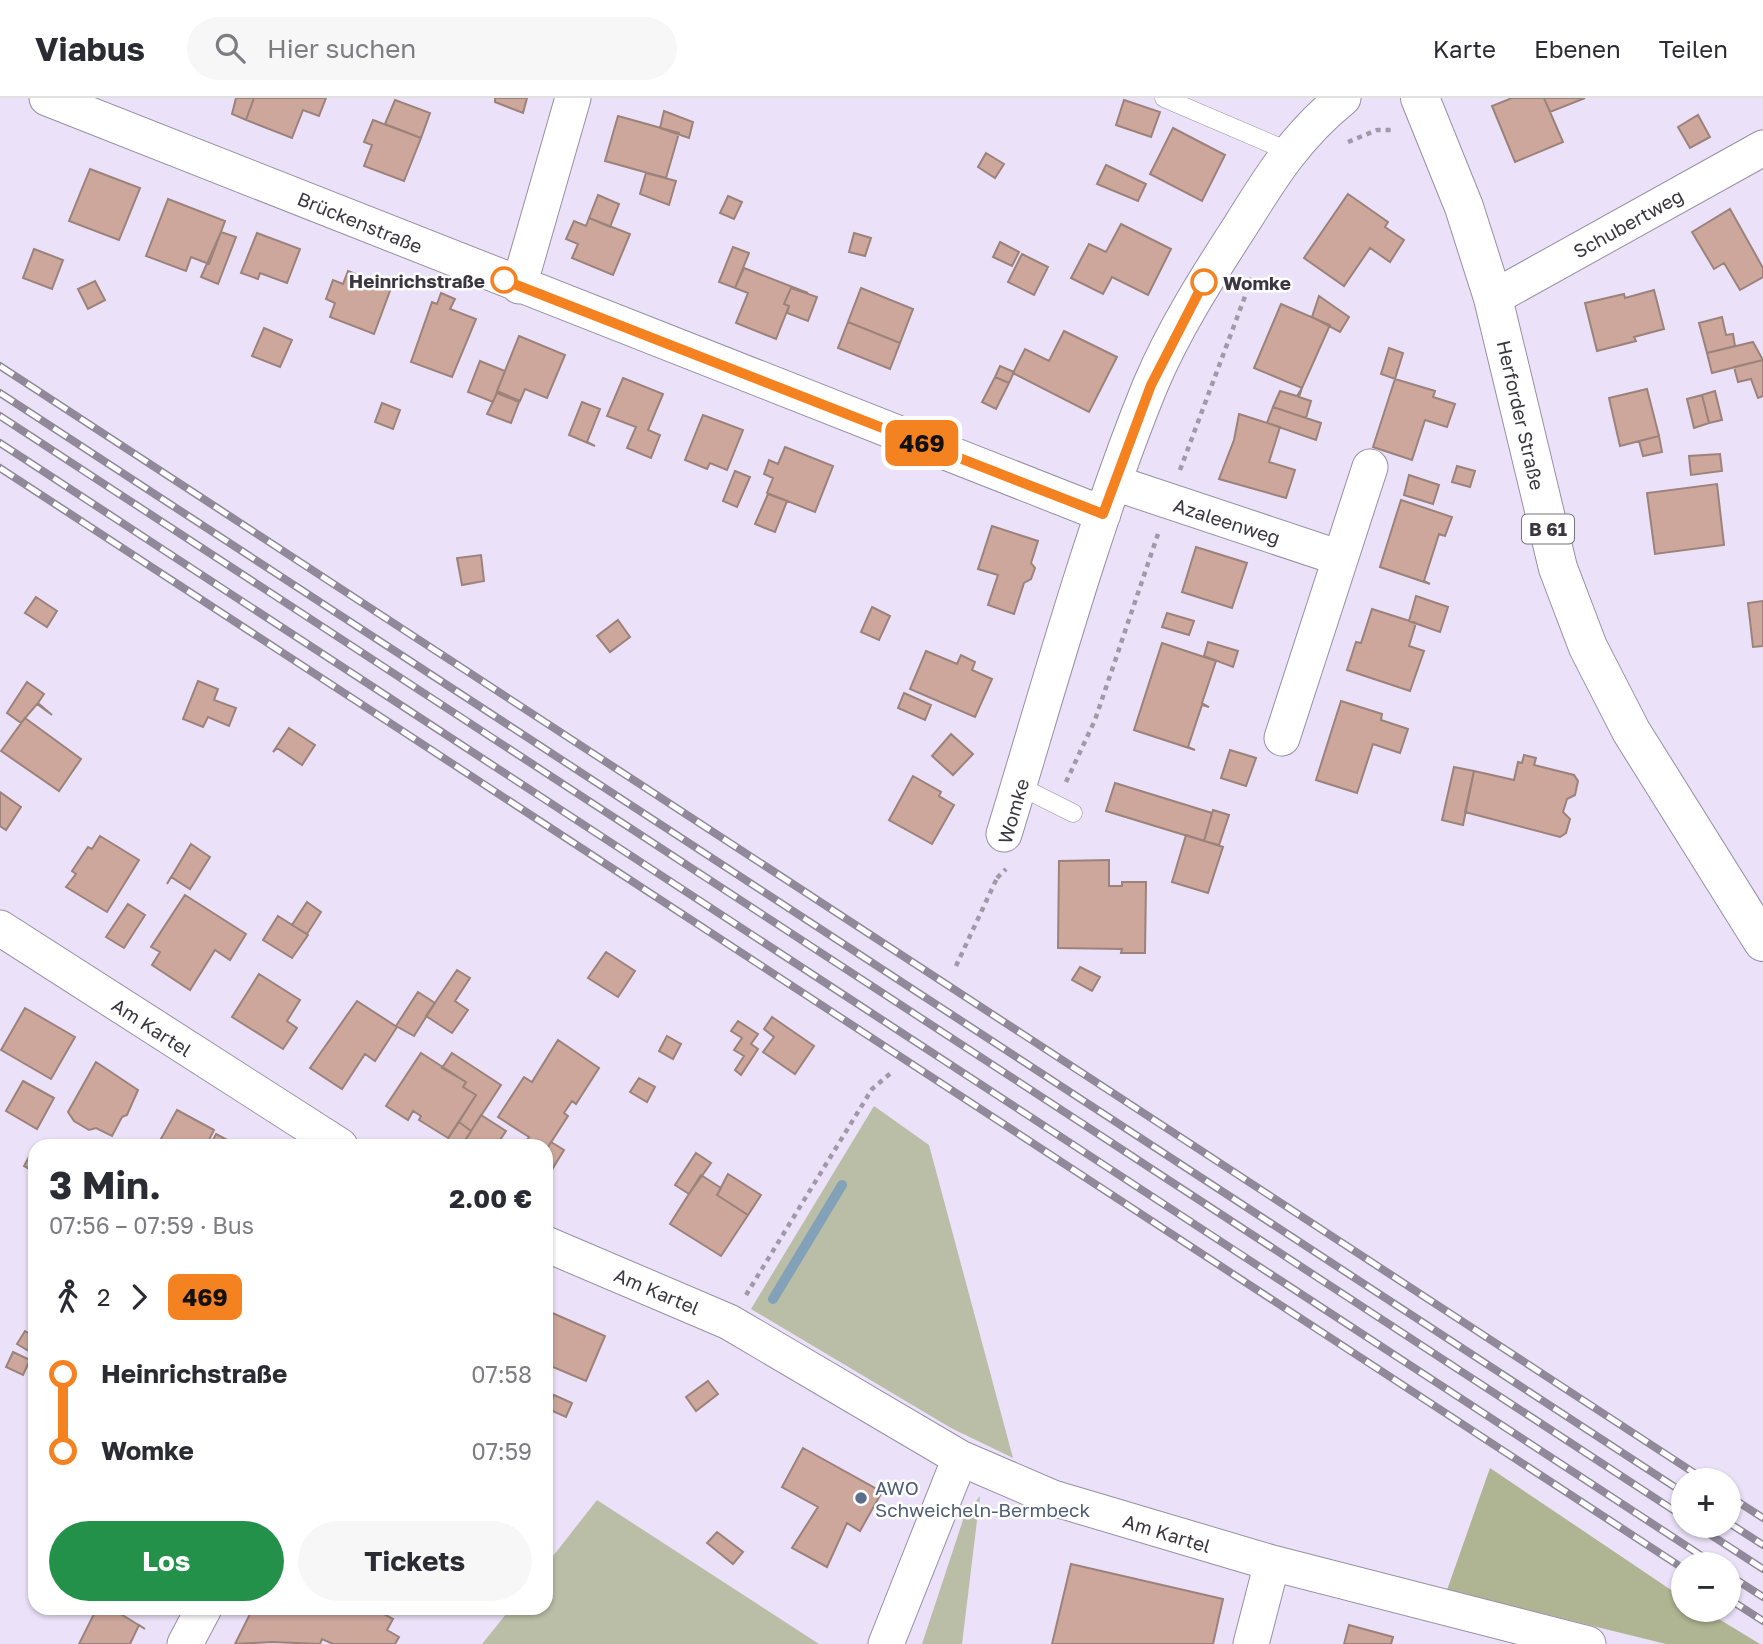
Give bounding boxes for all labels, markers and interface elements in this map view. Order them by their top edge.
search box [187,17,677,80]
text: Viabus [35,29,145,68]
icon: search [211,29,249,67]
text: Hier suchen [267,33,416,64]
text: Karte [1433,34,1496,63]
text: Ebenen [1534,34,1621,63]
text: Teilen [1659,34,1728,63]
street label: Schubertweg [1569,183,1687,263]
street label: Brückenstraße [294,186,426,258]
marker: Heinrichstraße [491,267,517,293]
place label: Heinrichstraße [349,269,485,292]
marker: Womke [1191,269,1217,295]
place label: Womke [1223,271,1291,294]
street label: Herforder Straße [1493,338,1549,492]
line badge: 469 [882,420,962,466]
text: 469 [899,428,945,457]
street label: Azaleenweg [1171,493,1283,549]
road number: B 61 [1522,514,1574,544]
street label: Womke [993,776,1033,846]
street label: Am Kartel [108,993,196,1061]
text: 3 Min. [49,1162,161,1207]
text: 2.00 € [449,1183,532,1214]
text: 07:56 – 07:59 · Bus [49,1211,254,1239]
street label: Am Kartel [611,1263,703,1319]
icon: walk [49,1278,87,1316]
icon: forward [120,1278,158,1316]
text: 469 [182,1282,228,1311]
text: 2 [97,1283,110,1311]
text: Heinrichstraße [101,1358,287,1389]
text: 07:58 [471,1360,532,1388]
text: Womke [101,1435,194,1466]
text: 07:59 [471,1437,532,1465]
map controls [1671,1468,1741,1622]
button: + [1671,1468,1741,1538]
place label: AWO Schweicheln-Bermbeck [875,1476,1090,1521]
marker: AWO Schweicheln-Bermbeck [853,1490,869,1506]
street label: Am Kartel [1120,1509,1214,1557]
button: Los [49,1521,284,1601]
button: Tickets [298,1521,532,1601]
button: − [1671,1552,1741,1622]

